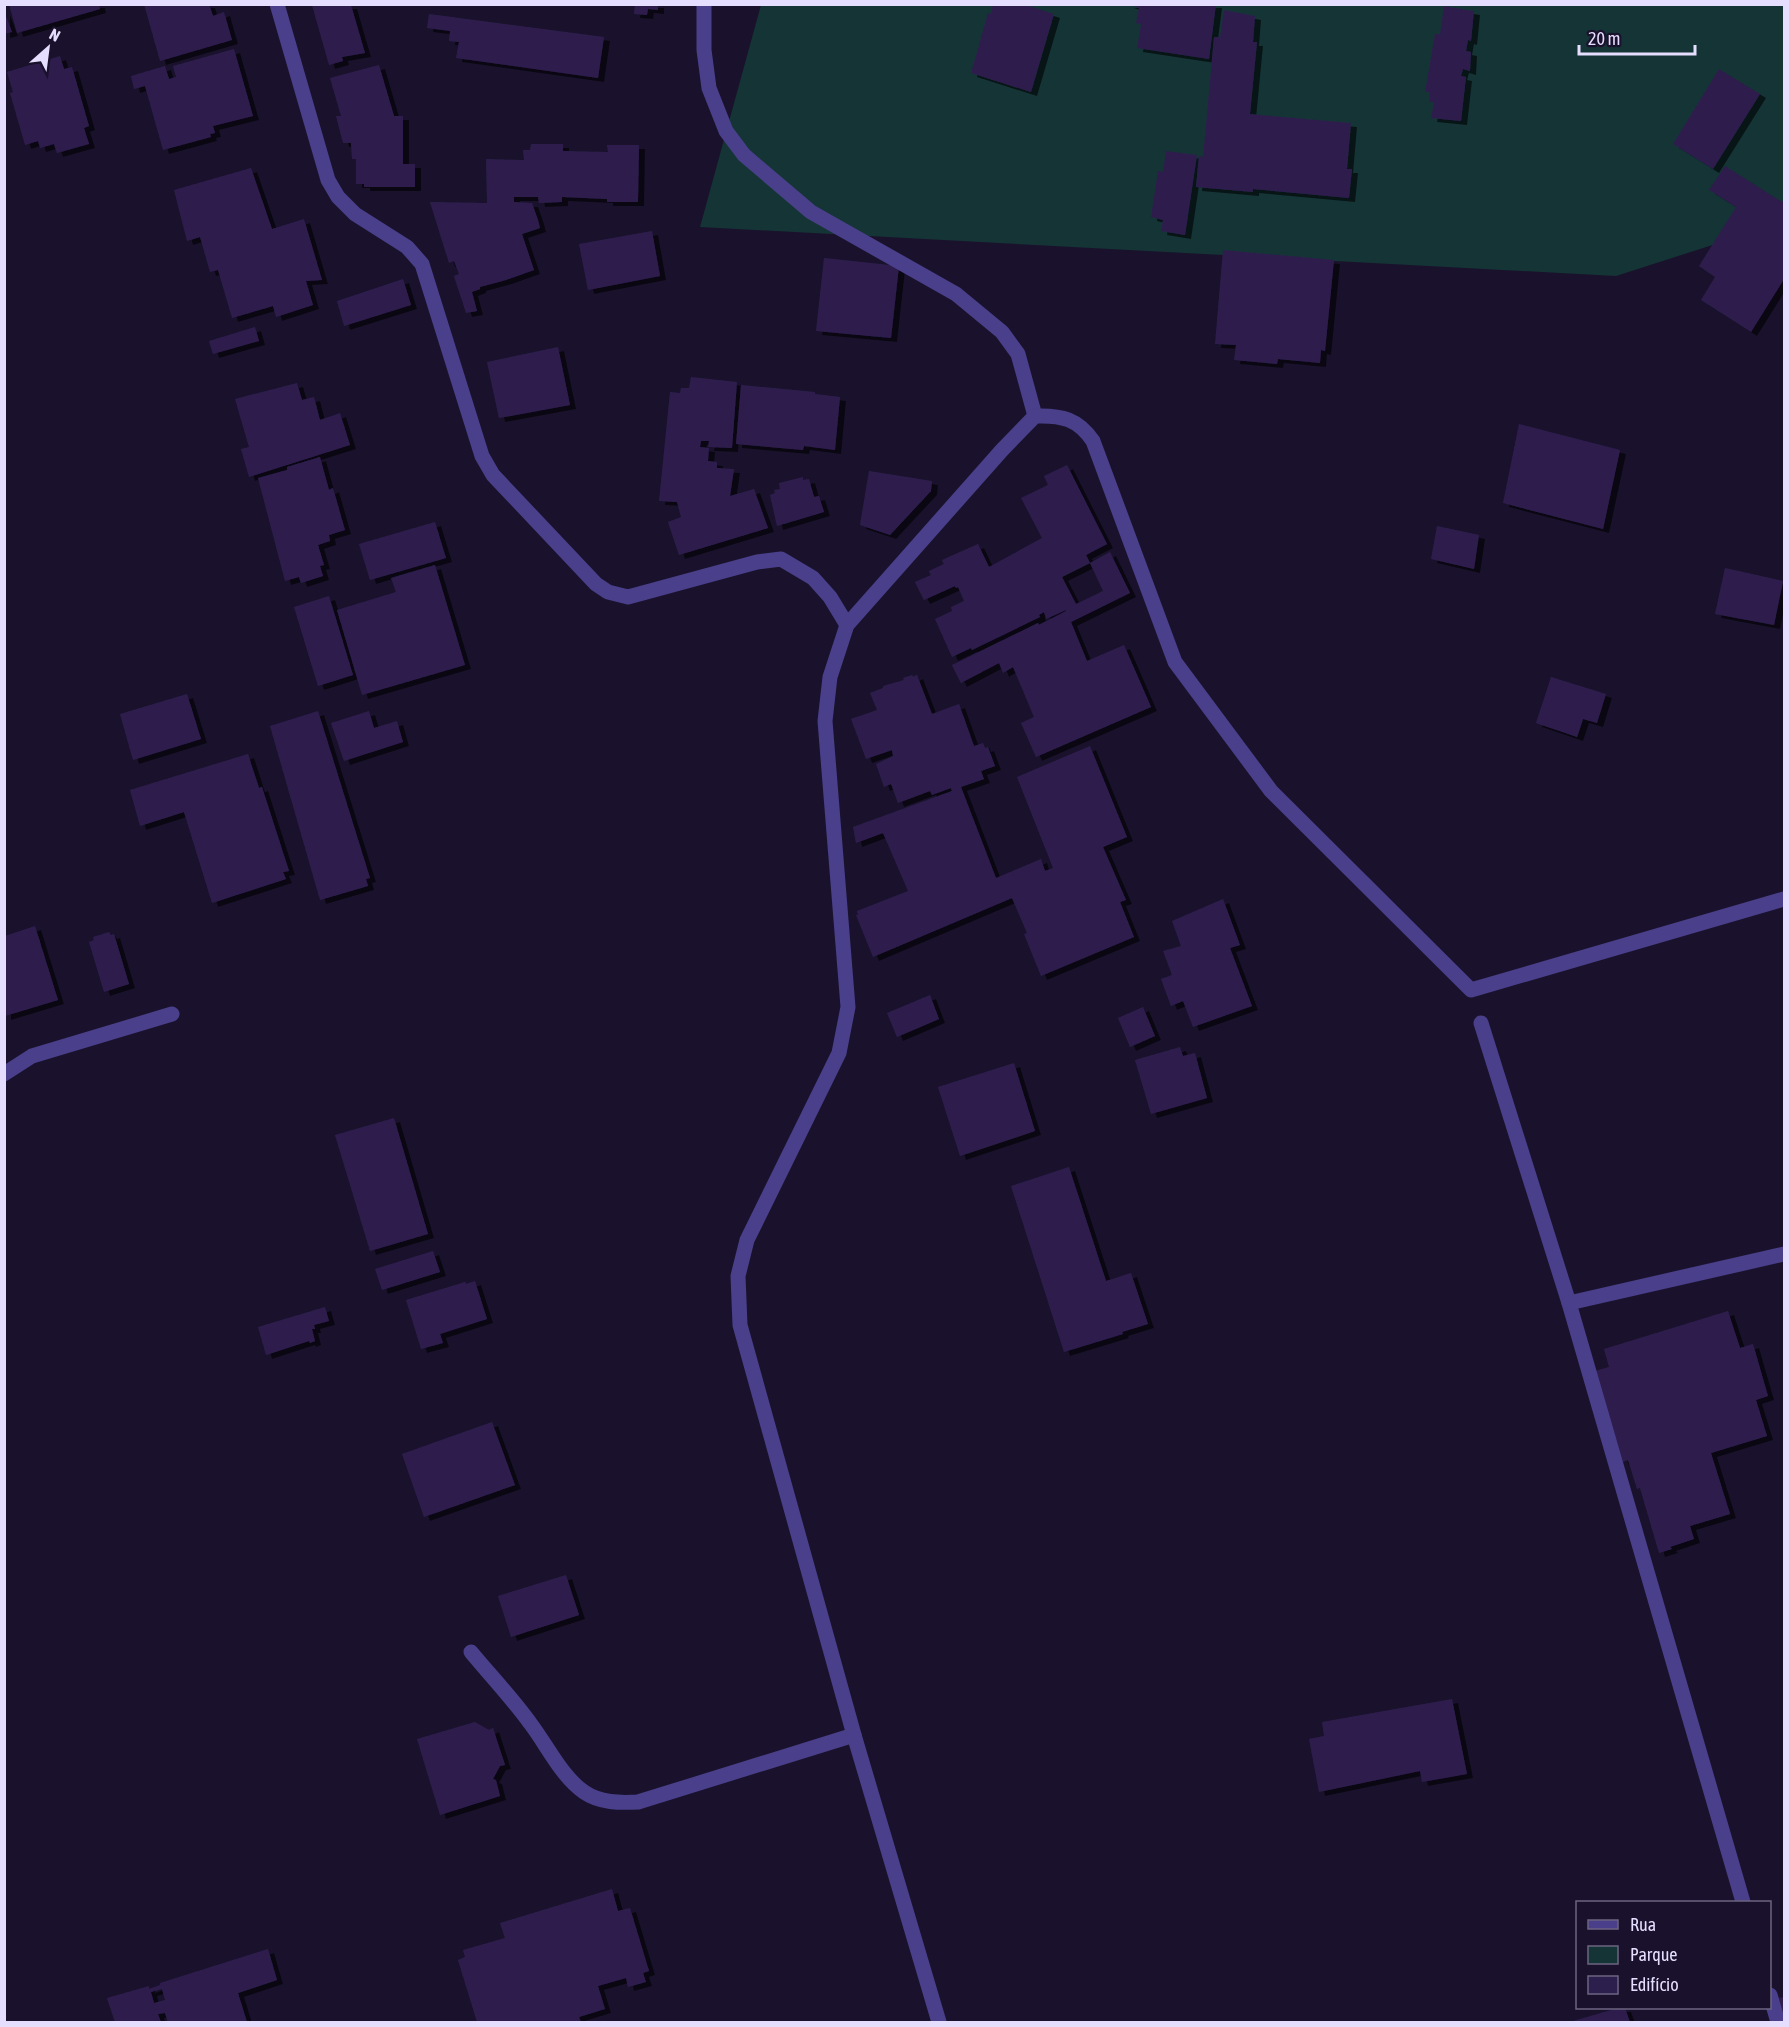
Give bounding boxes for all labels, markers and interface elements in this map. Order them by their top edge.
north arrow [18,18,78,78]
scale bar [1579,18,1694,56]
text: N [47,25,63,45]
text: 20 m [1588,28,1620,49]
legend [1576,1901,1771,2009]
text: Rua [1630,1914,1656,1935]
text: Parque [1630,1944,1678,1965]
text: Edifício [1630,1974,1679,1995]

